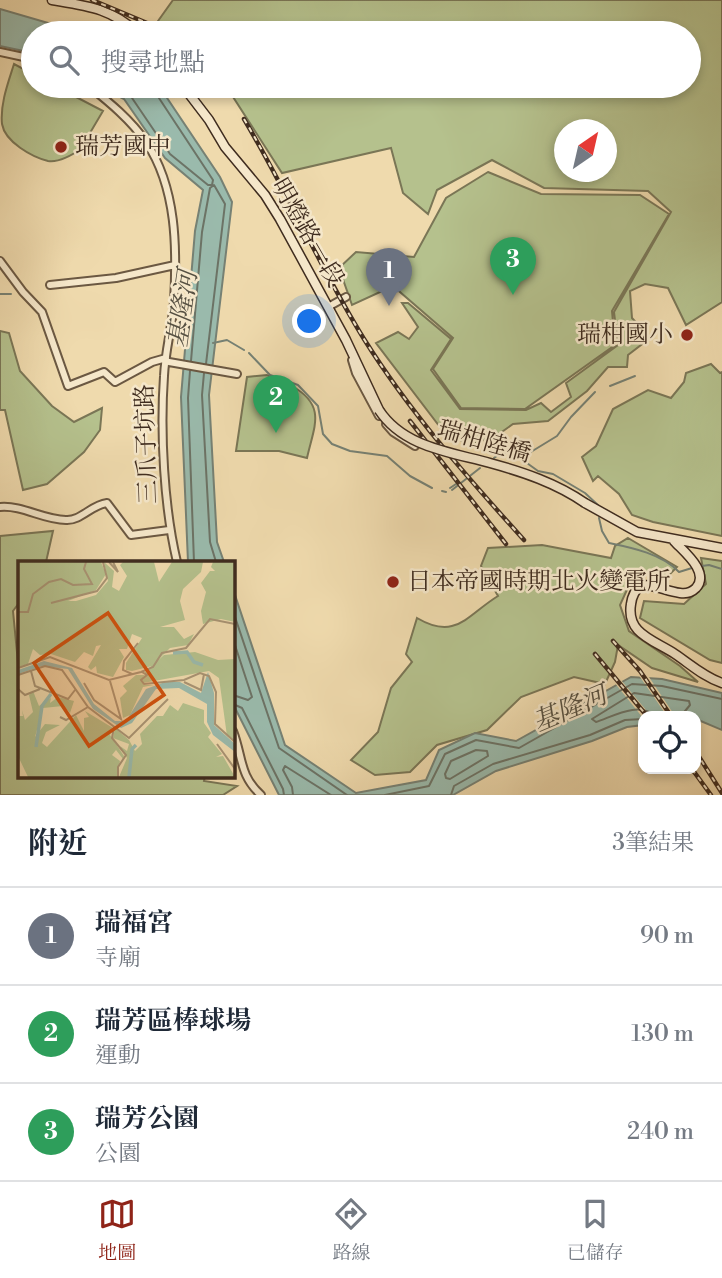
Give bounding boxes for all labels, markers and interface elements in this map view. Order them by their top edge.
search box [21,21,701,98]
icon: search [45,41,83,79]
text: 搜尋地點 [101,47,205,79]
north arrow [554,119,617,182]
place label: 瑞芳國中 [75,132,171,162]
marker: 瑞芳國中 [53,139,69,155]
street label: 明燈路一段 [264,174,350,292]
pin: 3 [490,237,536,295]
pin: 1 [366,248,412,306]
water label: 基隆河 [162,264,205,350]
your location [292,304,326,338]
place label: 瑞柑國小 [577,320,673,350]
marker: 瑞柑國小 [679,327,695,343]
pin: 2 [253,375,299,433]
street label: 三爪子坑路 [130,384,164,504]
street label: 瑞柑陸橋 [434,414,534,470]
inset map [18,561,234,778]
place label: 日本帝國時期北火變電所 [407,567,671,597]
marker: 日本帝國時期北火變電所 [385,574,401,590]
water label: 基隆河 [528,677,616,739]
map controls [638,711,701,774]
button: locate [638,711,701,774]
text: 附近 [28,825,88,863]
text: 3筆結果 [612,829,694,857]
text: 瑞福宮 [95,907,173,939]
text: 1 [45,922,57,950]
text: 90 m [640,922,694,950]
text: 寺廟 [95,944,141,972]
text: 瑞芳區棒球場 [95,1005,251,1037]
text: 2 [44,1020,58,1048]
text: 130 m [631,1020,694,1048]
text: 運動 [95,1042,141,1070]
text: 瑞芳公園 [95,1103,199,1135]
text: 3 [44,1118,58,1146]
text: 240 m [627,1118,694,1146]
text: 公園 [95,1140,141,1168]
tab: 地圖 [98,1195,136,1265]
tab: 路線 [332,1195,371,1265]
tab: 已儲存 [567,1195,624,1265]

